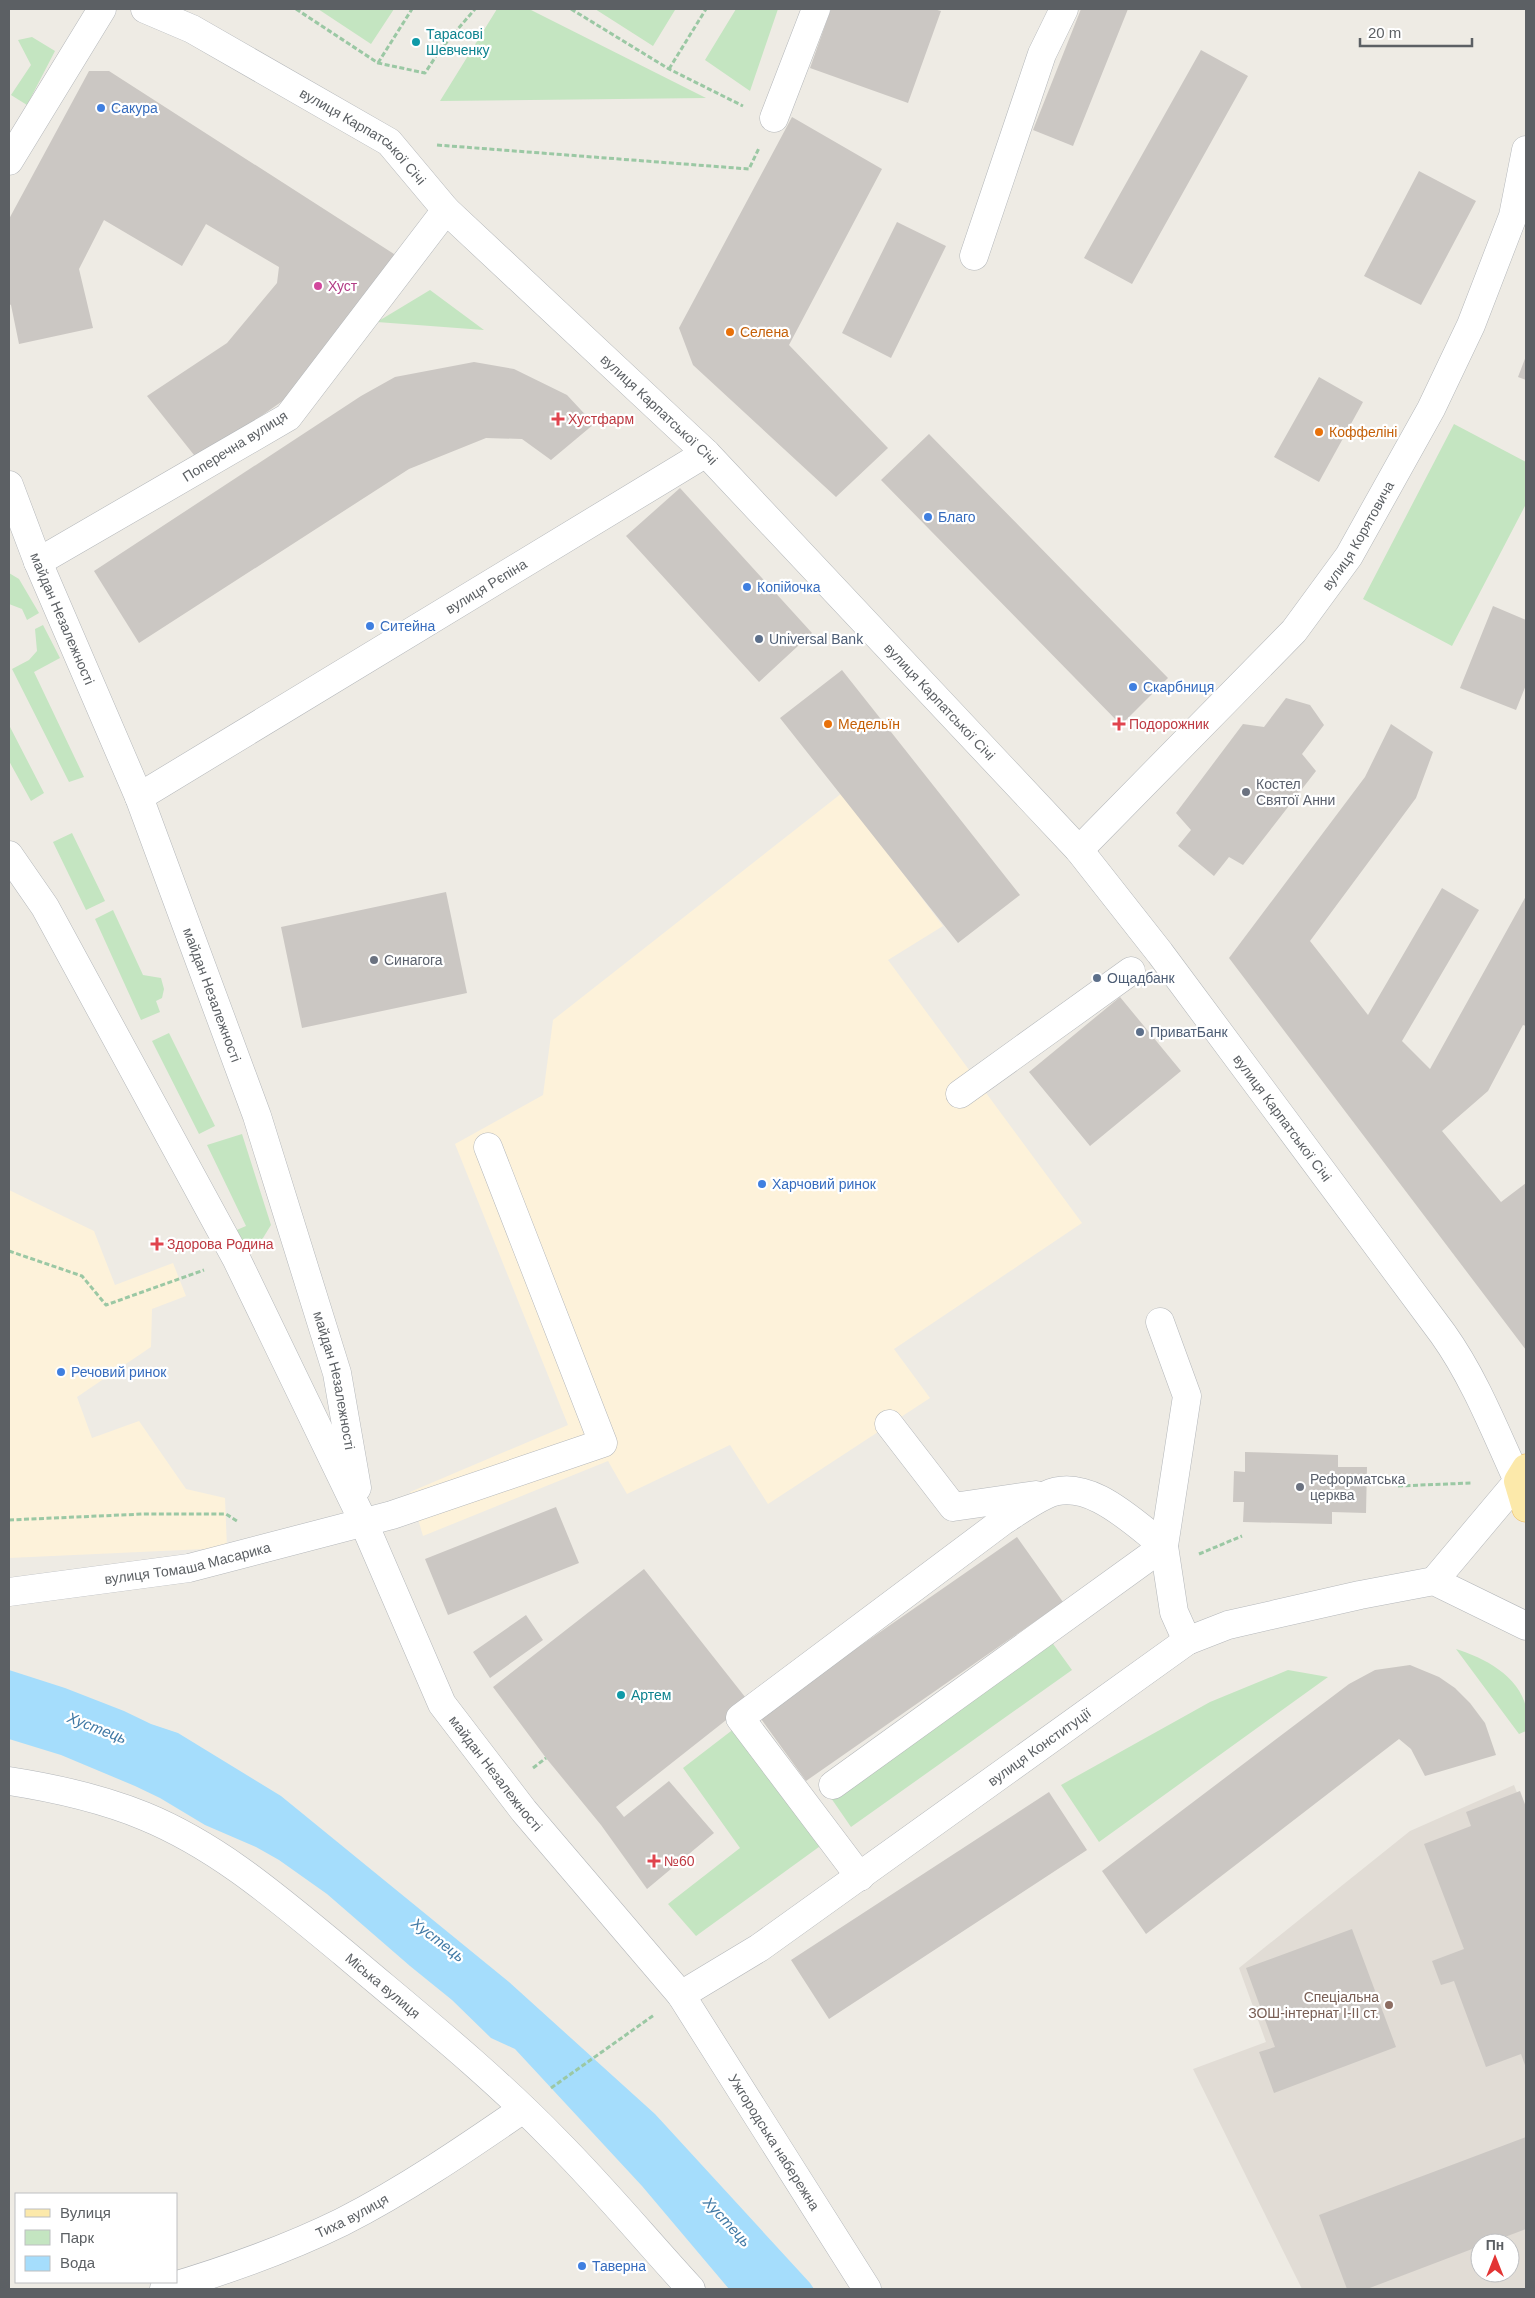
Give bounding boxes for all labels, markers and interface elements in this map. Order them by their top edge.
scale bar [1360,15,1472,47]
text: 20 m [1368,24,1401,41]
place label: Тарасові Шевченку [426,26,490,58]
marker: Тарасові Шевченку [410,36,422,48]
street label: вулиця Карпатської Січі [297,85,429,188]
place label: Сакура [111,100,158,116]
marker: Сакура [95,102,107,114]
place label: Хуст [328,278,358,294]
marker: Хуст [312,280,324,292]
place label: Селена [740,324,789,340]
marker: Селена [724,326,736,338]
street label: вулиця Карпатської Січі [598,351,721,468]
street label: Поперечна вулиця [180,407,290,485]
place label: Хустфарм [568,411,634,427]
marker: Хустфарм [552,413,564,425]
place label: Коффеліні [1329,424,1397,440]
marker: Коффеліні [1313,426,1325,438]
street label: вулиця Корятовича [1319,478,1397,593]
place label: Благо [938,509,976,525]
marker: Благо [922,511,934,523]
street label: майдан Незалежності [27,551,98,687]
street label: вулиця Рєпіна [443,556,530,617]
place label: Копійочка [757,579,821,595]
marker: Копійочка [741,581,753,593]
place label: Ситейна [380,618,436,634]
marker: Ситейна [364,620,376,632]
place label: Universal Bank [769,631,864,647]
marker: Universal Bank [753,633,765,645]
street label: вулиця Карпатської Січі [881,640,998,763]
place label: Скарбниця [1143,679,1214,695]
marker: Скарбниця [1127,681,1139,693]
place label: Медельїн [838,716,900,732]
place label: Подорожник [1129,716,1210,732]
marker: Медельїн [822,718,834,730]
marker: Подорожник [1113,718,1125,730]
place label: Костел Святої Анни [1256,776,1335,808]
marker: Костел Святої Анни [1240,786,1252,798]
street label: майдан Незалежності [180,925,244,1064]
place label: Синагога [384,952,443,968]
marker: Синагога [368,954,380,966]
place label: Ощадбанк [1107,970,1176,986]
marker: Ощадбанк [1091,972,1103,984]
place label: ПриватБанк [1150,1024,1229,1040]
marker: ПриватБанк [1134,1026,1146,1038]
street label: вулиця Карпатської Січі [1230,1051,1335,1185]
place label: Харчовий ринок [772,1176,877,1192]
marker: Харчовий ринок [756,1178,768,1190]
place label: Здорова Родина [167,1236,274,1252]
marker: Здорова Родина [151,1238,163,1250]
street label: майдан Незалежності [310,1309,358,1451]
place label: Речовий ринок [71,1364,167,1380]
marker: Речовий ринок [55,1366,67,1378]
place label: Реформатська церква [1310,1471,1406,1503]
marker: Реформатська церква [1294,1481,1306,1493]
street label: вулиця Томаша Масарика [103,1539,273,1587]
place label: Артем [631,1687,671,1703]
marker: Артем [615,1689,627,1701]
street label: вулиця Конституції [985,1705,1094,1789]
water label: Хустець [64,1708,129,1747]
street label: майдан Незалежності [446,1712,546,1834]
place label: №60 [664,1853,695,1869]
marker: №60 [648,1855,660,1867]
water label: Хустець [408,1914,468,1965]
street label: Міська вулиця [342,1950,424,2022]
place label: Спеціальна ЗОШ-інтернат І-ІІ ст. [1248,1989,1379,2021]
marker: Спеціальна ЗОШ-інтернат І-ІІ ст. [1383,1999,1395,2011]
street label: Ужгородська набережна [725,2071,823,2213]
street label: Тиха вулиця [313,2190,391,2241]
water label: Хустець [699,2192,755,2250]
legend [15,2193,178,2283]
text: Вулиця [60,2204,111,2221]
text: Парк [60,2229,94,2246]
north arrow [1470,2233,1520,2283]
text: Пн [1486,2237,1504,2253]
text: Вода [60,2254,96,2271]
place label: Таверна [592,2258,646,2274]
marker: Таверна [576,2260,588,2272]

